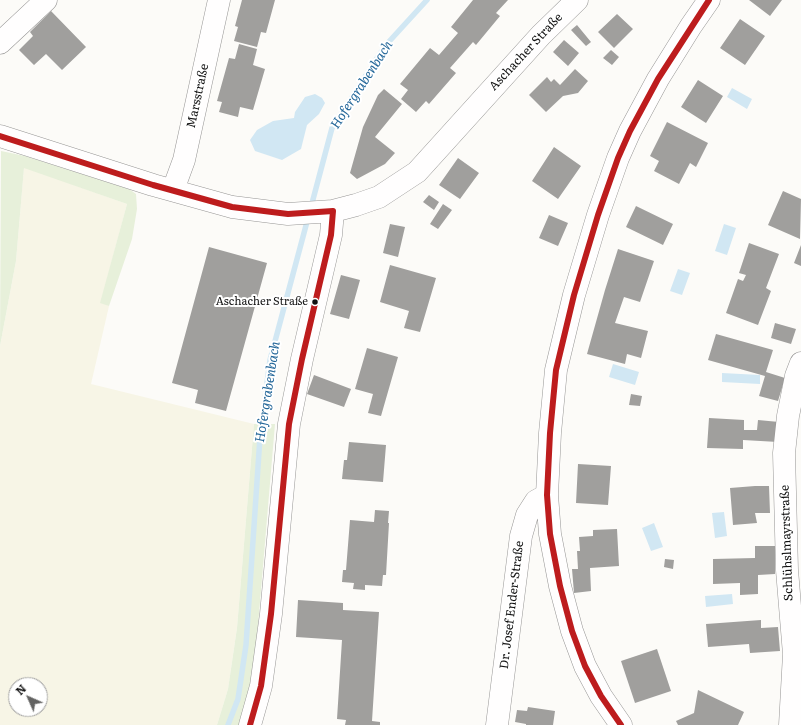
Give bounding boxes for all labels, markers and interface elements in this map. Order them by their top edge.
street label: Aschacher Straße [486,10,566,94]
water label: Hofergrabenbach [328,38,396,132]
street label: Marsstraße [184,62,212,130]
place label: Aschacher Straße [216,295,308,309]
marker: Aschacher Straße [310,297,320,307]
water label: Hofergrabenbach [252,340,284,444]
street label: Schlühslmayrstraße [778,485,796,601]
street label: Dr. Josef Ender-Straße [497,540,527,670]
north arrow [8,677,48,717]
text: N [11,680,29,698]

